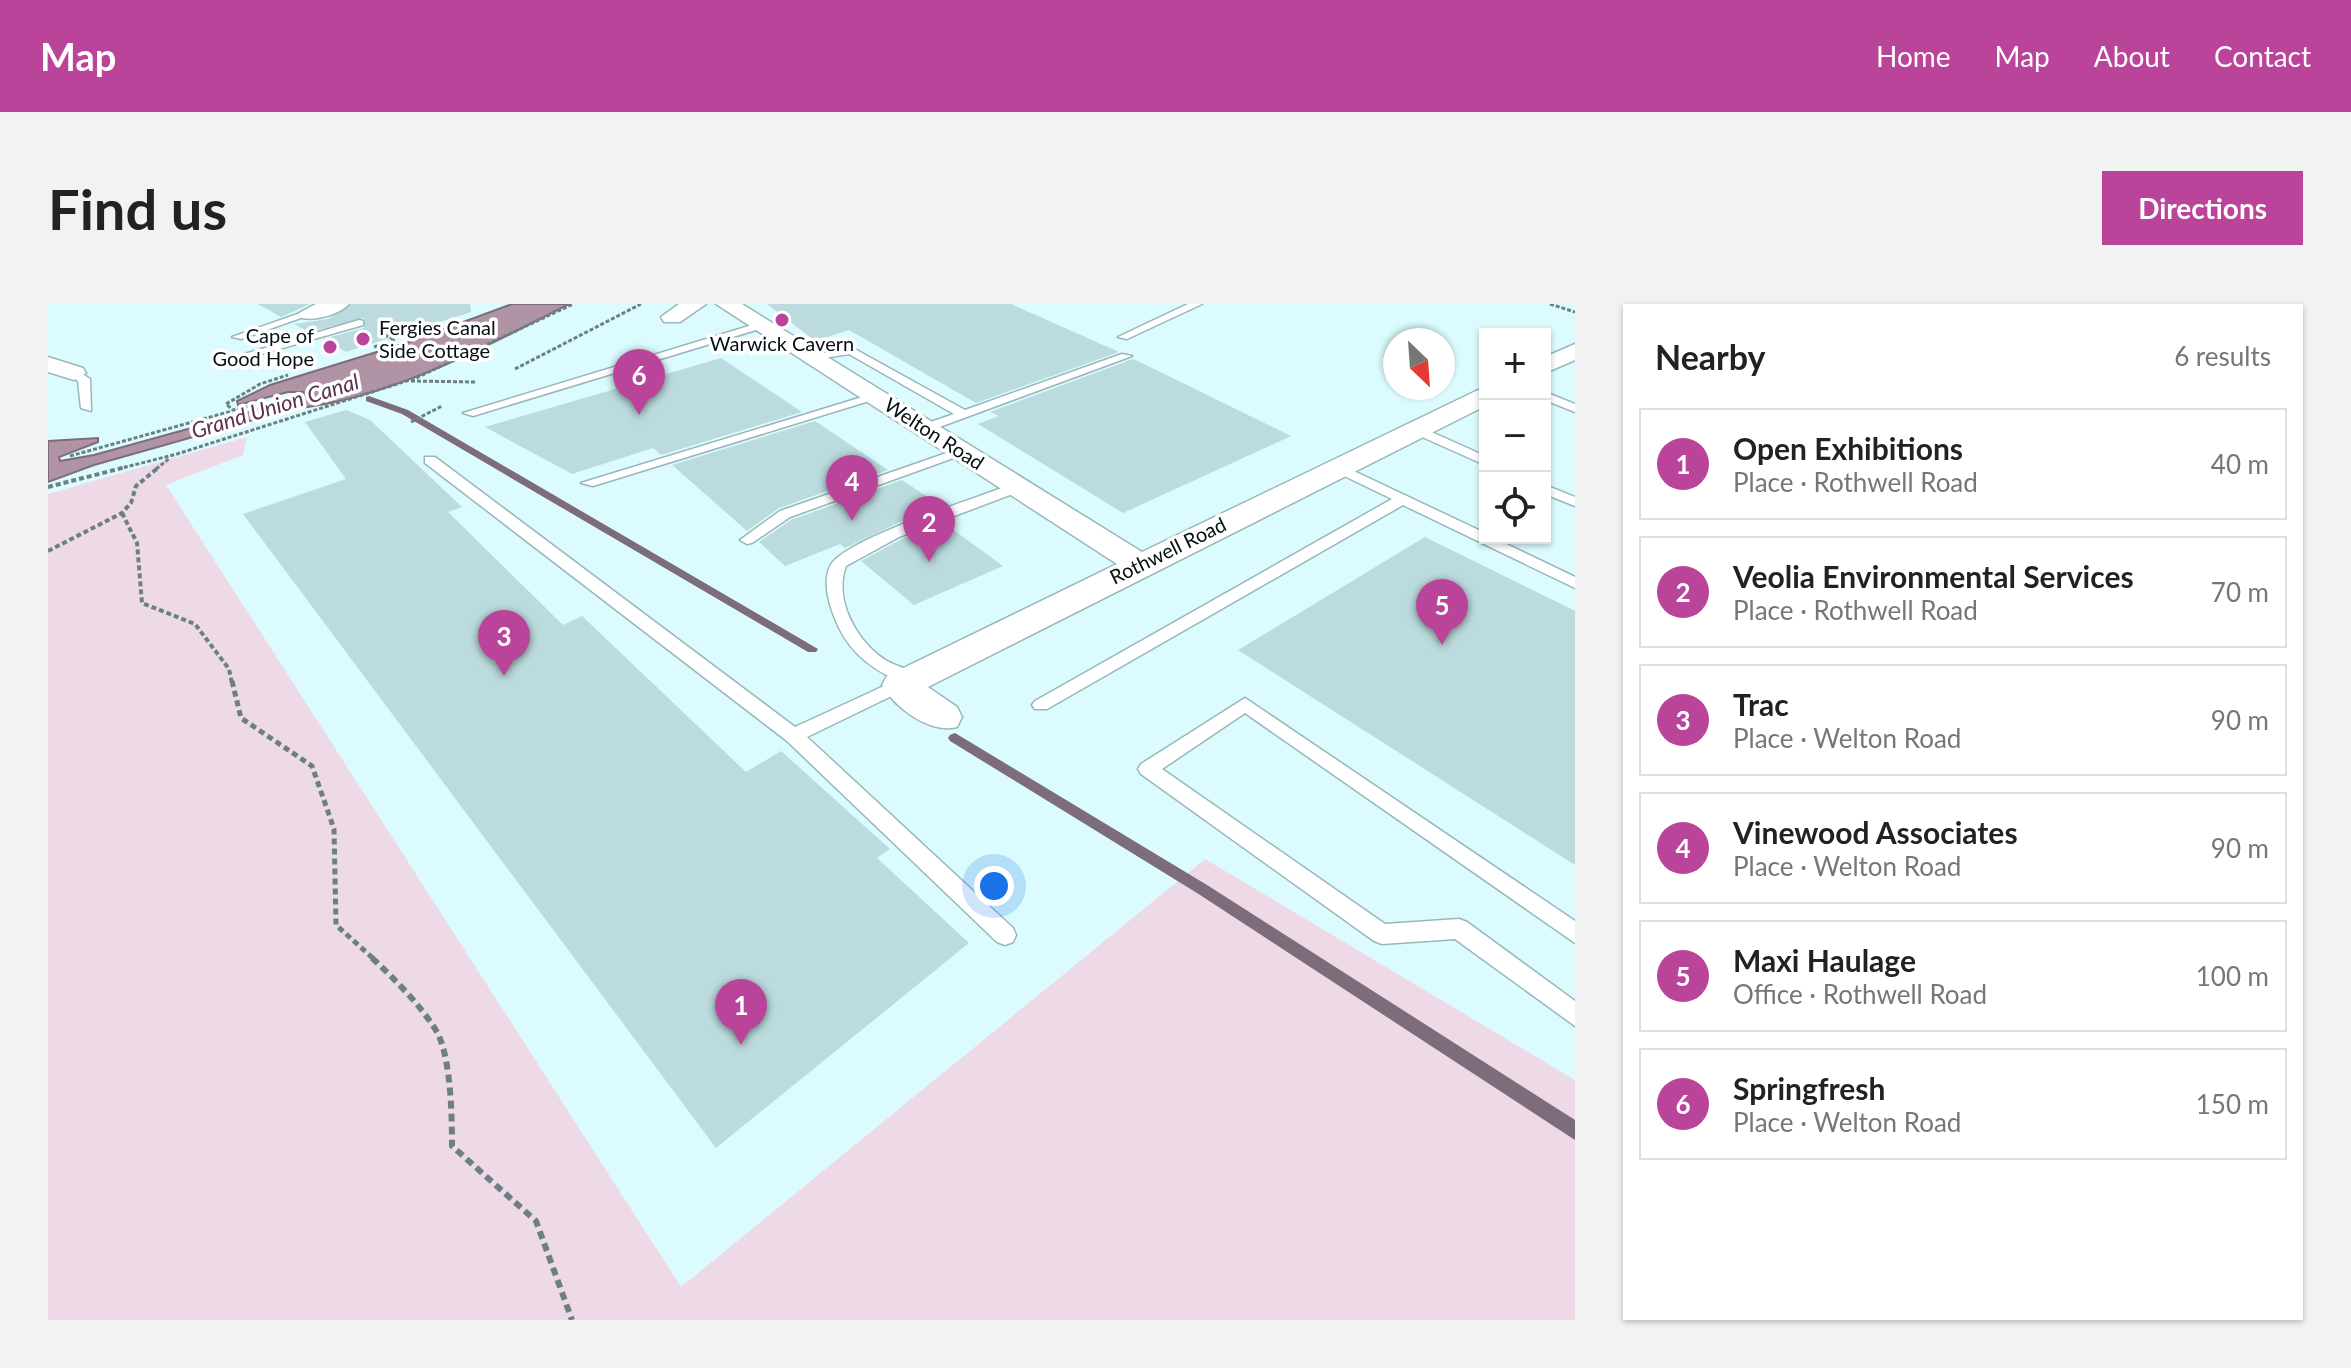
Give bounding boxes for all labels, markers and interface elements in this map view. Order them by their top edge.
text: Map [40,33,116,79]
text: Home [1876,39,1951,73]
text: Map [1995,39,2050,73]
text: About [2094,39,2170,73]
text: Contact [2214,39,2311,73]
button: Directions [2102,171,2303,245]
text: Find us [48,175,227,242]
marker: Warwick Cavern [773,311,791,329]
place label: Fergies Canal Side Cottage [379,315,496,362]
place label: Cape of Good Hope [212,323,314,370]
north arrow [1383,328,1455,400]
map controls [1479,328,1551,544]
button: + [1479,328,1551,400]
marker: Fergies Canal Side Cottage [354,330,372,348]
place label: Warwick Cavern [710,331,854,355]
text: Nearby [1655,336,1766,377]
marker: Cape of Good Hope [321,338,339,356]
text: 6 results [2174,340,2271,372]
pin: 6 [613,349,665,415]
water label: Grand Union Canal [188,367,362,444]
street label: Welton Road [880,392,989,474]
button: − [1479,400,1551,472]
text: Open Exhibitions [1733,430,1963,466]
text: 1 [1675,448,1691,480]
text: 40 m [2211,448,2269,480]
pin: 4 [826,455,878,521]
text: Place · Rothwell Road [1733,466,1978,498]
button: locate [1479,472,1551,544]
pin: 2 [903,496,955,562]
street label: Rothwell Road [1106,512,1230,589]
text: Veolia Environmental Services [1733,558,2134,594]
text: 2 [1675,576,1691,608]
text: 70 m [2211,576,2269,608]
pin: 5 [1416,579,1468,645]
text: Place · Rothwell Road [1733,594,1978,626]
pin: 3 [478,610,530,676]
text: Trac [1733,686,1789,722]
text: 3 [1675,704,1691,736]
text: 90 m [2211,704,2269,736]
text: Place · Welton Road [1733,722,1961,754]
text: Vinewood Associates [1733,814,2018,850]
text: 4 [1675,832,1691,864]
text: 90 m [2211,832,2269,864]
text: Place · Welton Road [1733,850,1961,882]
your location [974,866,1014,906]
text: Maxi Haulage [1733,942,1916,978]
text: 5 [1675,960,1691,992]
text: 100 m [2196,960,2269,992]
text: Office · Rothwell Road [1733,978,1987,1010]
pin: 1 [715,979,767,1045]
text: Springfresh [1733,1070,1885,1106]
text: 6 [1675,1088,1691,1120]
text: 150 m [2196,1088,2269,1120]
text: Place · Welton Road [1733,1106,1961,1138]

